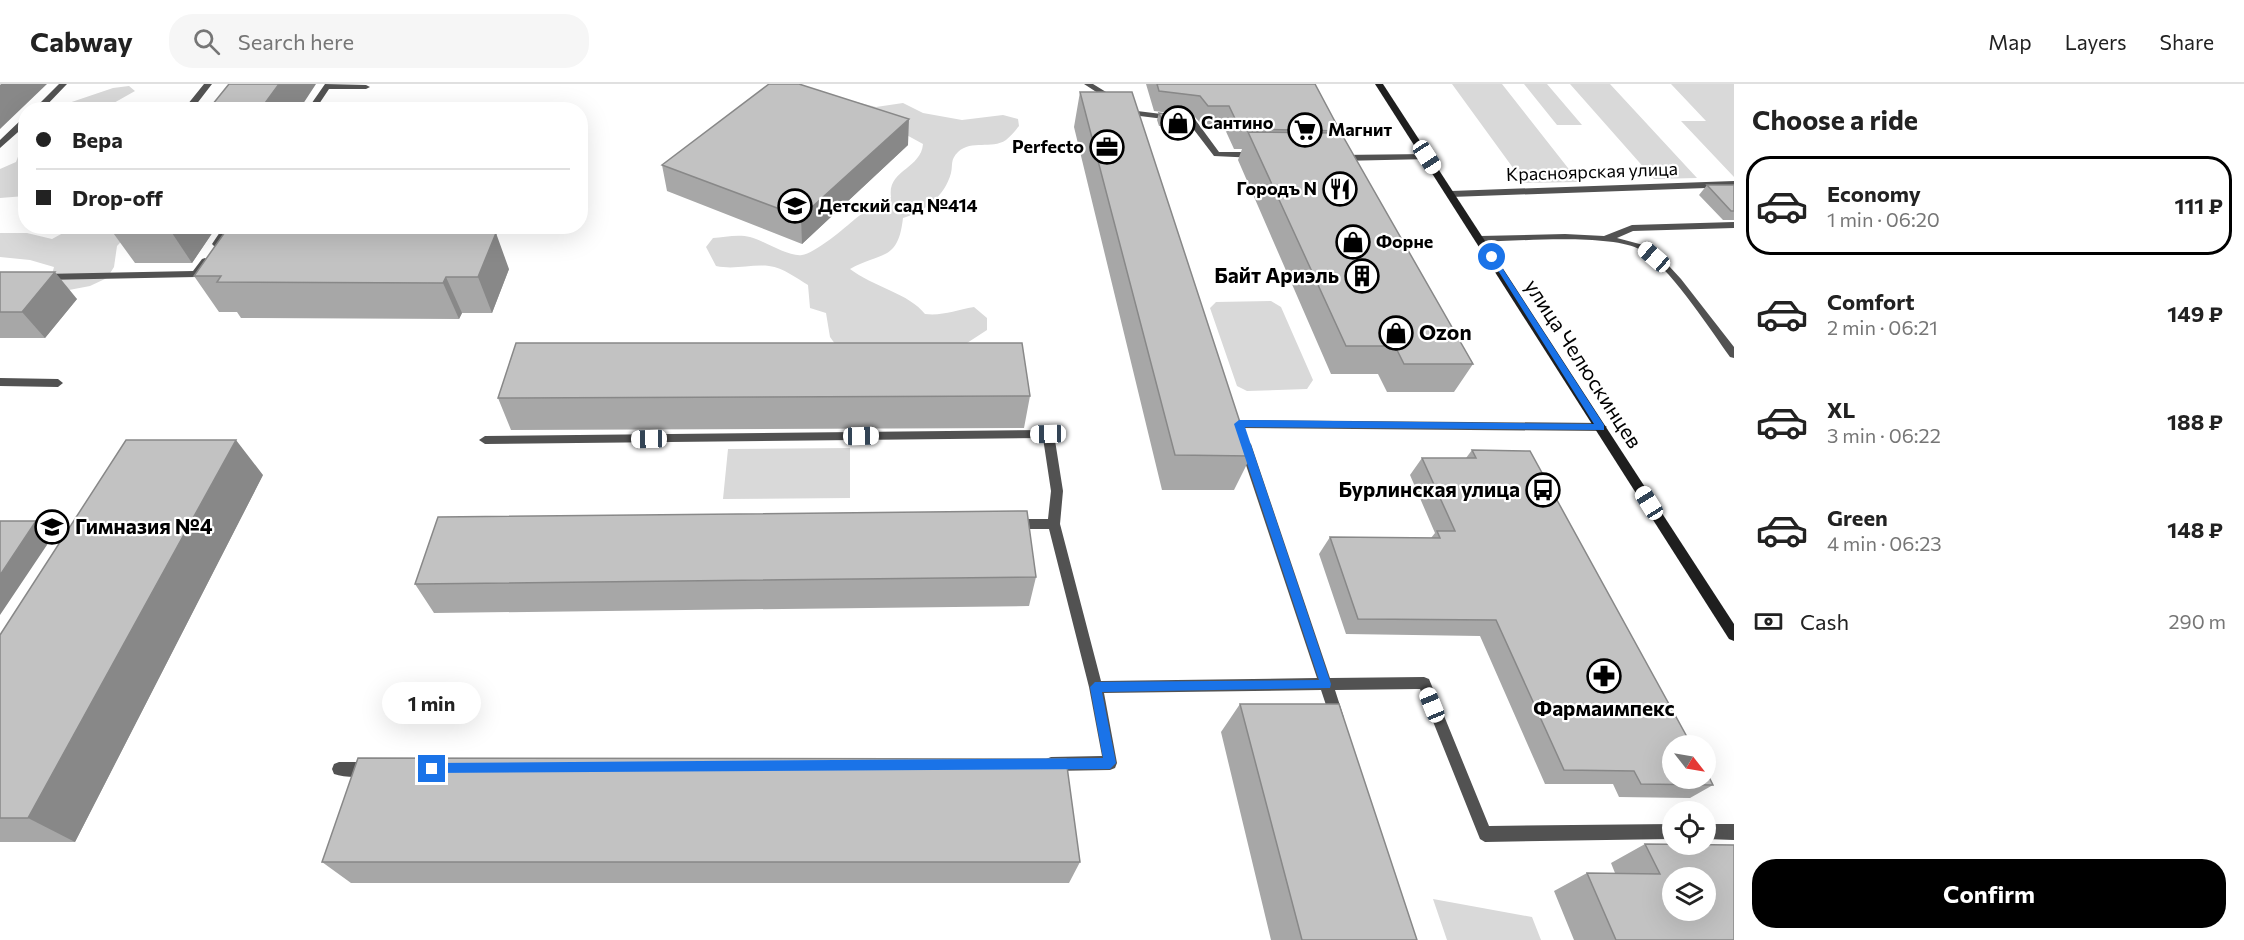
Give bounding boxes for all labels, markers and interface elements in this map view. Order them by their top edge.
search box [169,14,589,68]
text: Cabway [30,24,133,58]
icon: search [190,25,223,58]
text: Search here [238,28,354,55]
text: Map [1988,29,2032,54]
text: Layers [2065,29,2127,54]
text: Share [2160,29,2214,54]
text: Choose a ride [1752,103,1918,136]
shop icon: Сантино [1160,105,1196,141]
place label: Сантино [1201,111,1274,133]
supermarket icon: Магнит [1287,112,1323,148]
place label: Магнит [1328,118,1392,140]
text: Вера [72,126,123,153]
office icon: Perfecto [1089,129,1125,165]
place label: Perfecto [1012,135,1084,157]
car [1410,137,1444,177]
street label: Красноярская улица [1506,157,1678,185]
restaurant icon: Городъ N [1322,171,1358,207]
place label: Городъ N [1237,177,1317,199]
icon: car [1755,179,1809,233]
text: Economy [1827,180,1921,207]
text: Drop-off [72,184,163,211]
school or university icon: Детский сад №414 [777,188,813,224]
text: 111 ₽ [2174,192,2223,219]
place label: Детский сад №414 [818,194,978,216]
text: 1 min · 06:20 [1827,207,1940,231]
shop icon: Форне [1335,224,1371,260]
place label: Форне [1376,230,1433,252]
car [1635,238,1673,276]
route start [1478,243,1505,270]
building icon: Байт Ариэль [1344,258,1380,294]
place label: Байт Ариэль [1214,262,1339,287]
street label: улица Челюскинцев [1520,274,1648,452]
icon: car [1755,287,1809,341]
text: Comfort [1827,288,1915,315]
text: 149 ₽ [2167,300,2223,327]
shop icon: Ozon [1378,315,1414,351]
text: 2 min · 06:21 [1827,315,1938,339]
place label: Ozon [1419,319,1472,344]
icon: car [1755,395,1809,449]
text: XL [1827,396,1855,423]
text: 188 ₽ [2167,408,2223,435]
text: 3 min · 06:22 [1827,423,1941,447]
car [1030,425,1066,443]
car [843,427,879,445]
car [631,430,667,448]
bus stop icon: Бурлинская улица [1525,472,1561,508]
place label: Бурлинская улица [1338,476,1520,501]
car [1632,483,1666,523]
icon: car [1755,503,1809,557]
text: Green [1827,504,1888,531]
school or university icon: Гимназия №4 [34,509,70,545]
place label: Гимназия №4 [75,513,213,538]
text: 148 ₽ [2167,516,2223,543]
text: 4 min · 06:23 [1827,531,1942,555]
icon: cash [1752,605,1785,638]
text: Cash [1800,608,1849,635]
text: 290 m [2168,609,2226,633]
pharmacy icon: Фармаимпекс [1586,658,1622,694]
callout: 1 min [382,682,482,724]
car [1417,685,1447,725]
text: 1 min [408,691,455,715]
place label: Фармаимпекс [1533,695,1675,720]
north arrow [1662,735,1716,789]
map controls [1662,735,1716,921]
route end [418,755,445,782]
button: locate [1662,801,1716,855]
button: Confirm [1752,859,2226,928]
button: layers [1662,867,1716,921]

